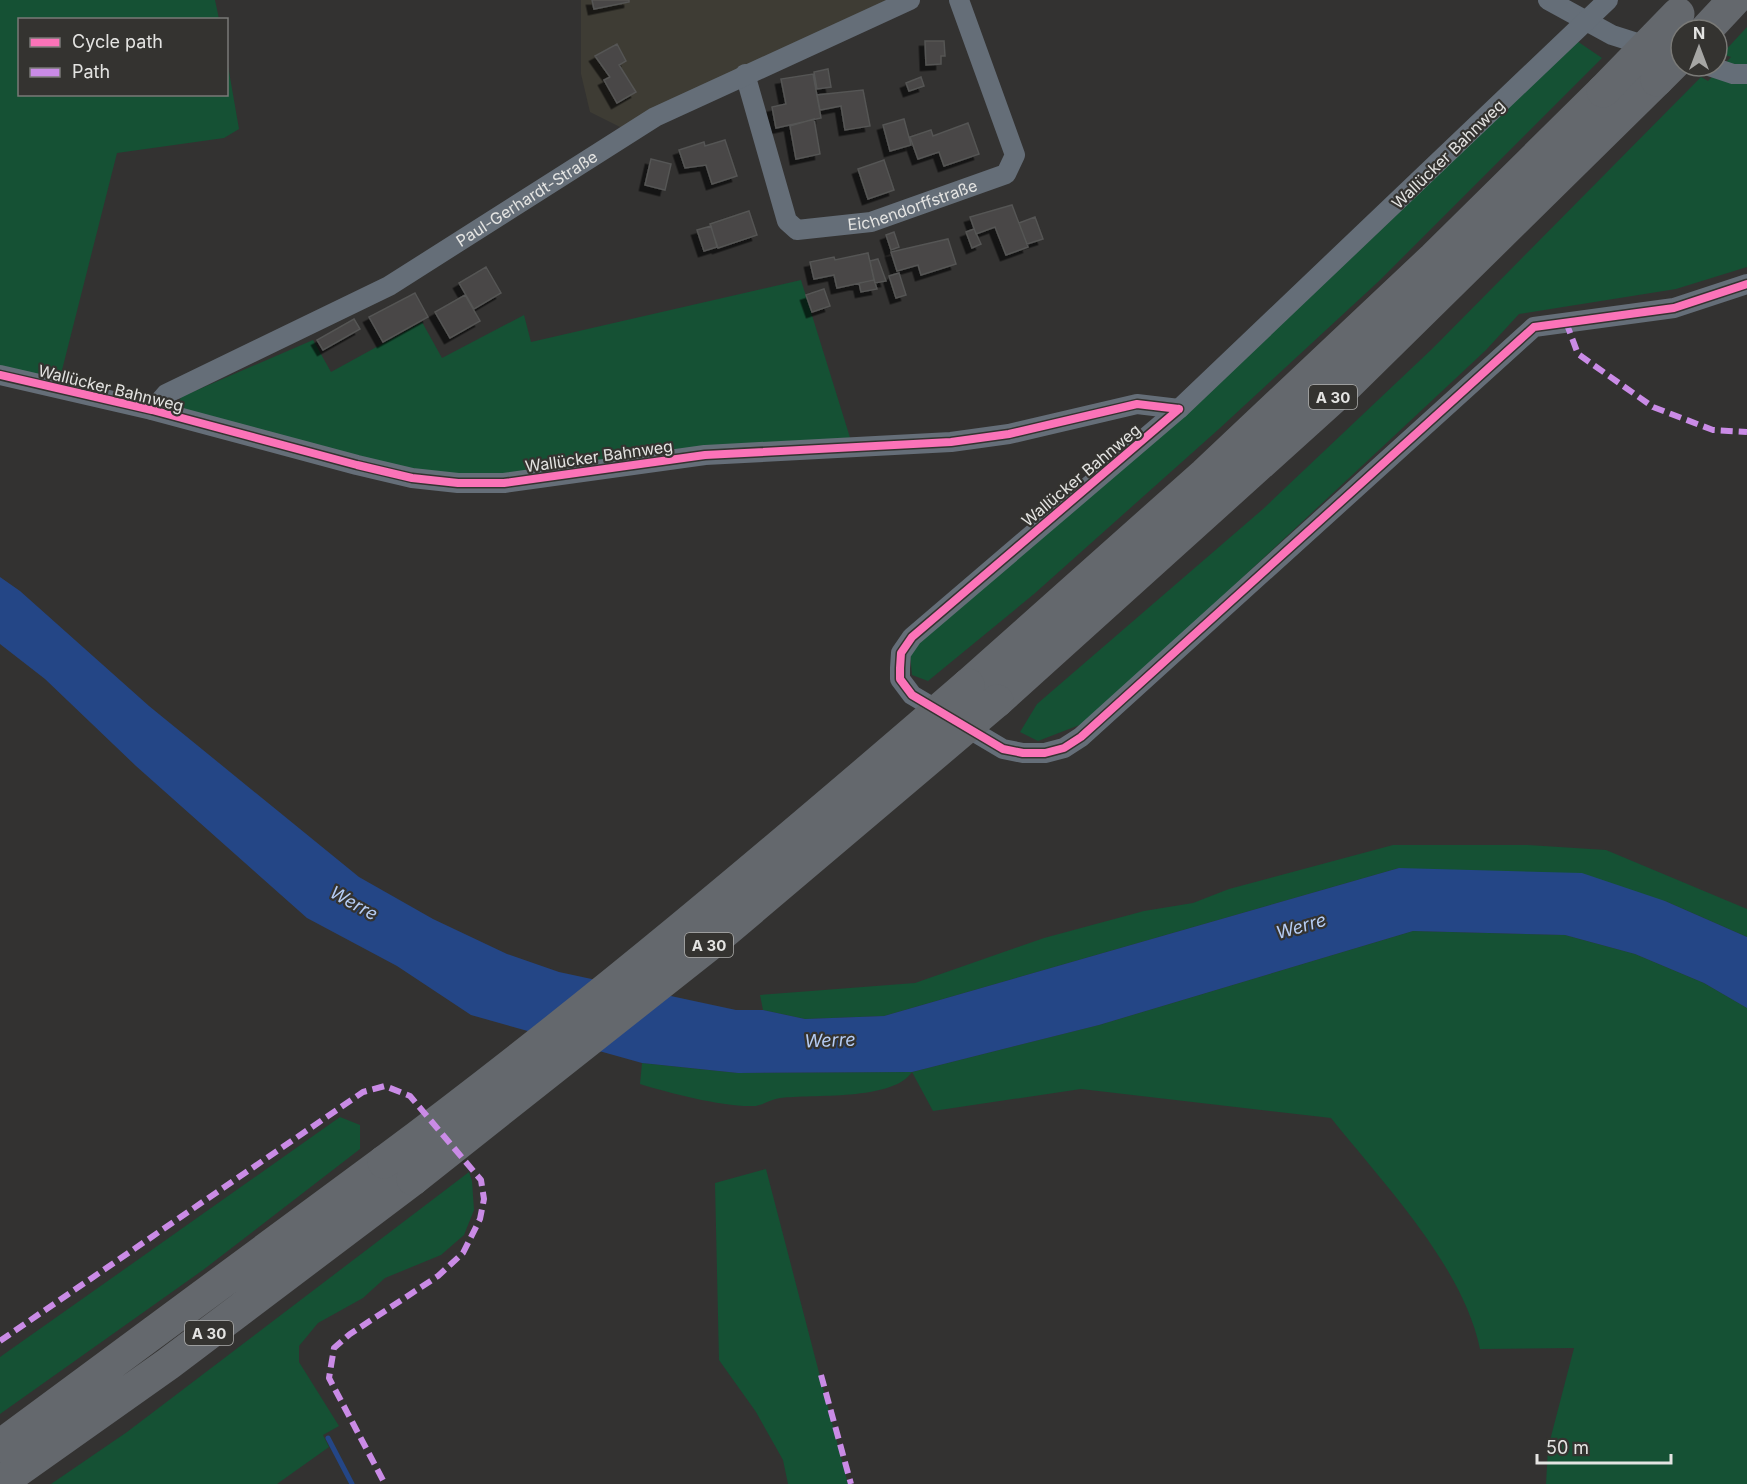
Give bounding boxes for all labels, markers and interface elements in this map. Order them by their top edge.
legend [18,18,228,96]
north arrow [1669,18,1729,78]
text: N [1693,23,1705,43]
text: Cycle path [72,31,163,52]
text: Path [72,61,110,82]
street label: Wallücker Bahnweg [1388,95,1508,213]
street label: Paul-Gerhardt-Straße [452,146,601,251]
street label: Eichendorffstraße [847,175,980,234]
street label: Wallücker Bahnweg [36,360,186,416]
road number: A 30 [1309,385,1357,409]
street label: Wallücker Bahnweg [1018,419,1144,531]
street label: Wallücker Bahnweg [524,436,674,476]
water label: Werre [327,881,381,925]
water label: Werre [1274,909,1328,943]
road number: A 30 [685,933,733,957]
water label: Werre [804,1029,856,1051]
road number: A 30 [185,1321,233,1345]
scale bar [1537,1427,1670,1465]
text: 50 m [1546,1437,1589,1458]

